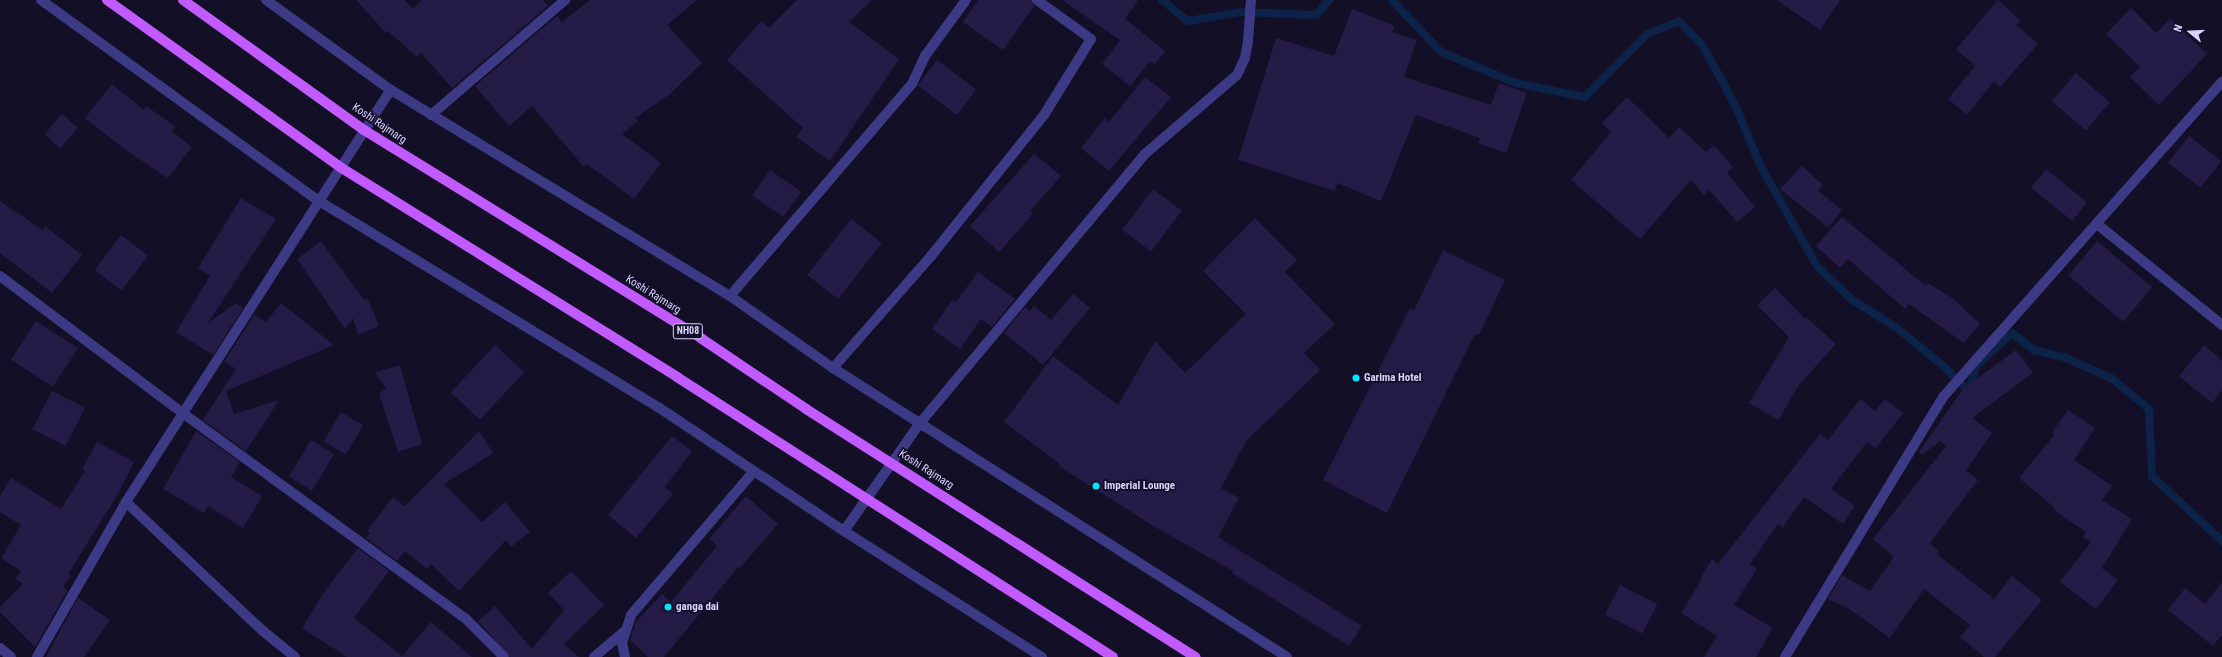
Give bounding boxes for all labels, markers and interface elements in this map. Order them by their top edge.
north arrow [2170,12,2210,52]
text: N [2171,23,2185,33]
street label: Koshi Rajmarg [349,101,409,147]
street label: Koshi Rajmarg [623,273,683,317]
road number: NH08 [672,323,704,339]
place label: Garima Hotel [1364,371,1422,385]
marker: Garima Hotel [1351,373,1361,383]
street label: Koshi Rajmarg [896,447,956,493]
place label: Imperial Lounge [1104,479,1175,493]
marker: Imperial Lounge [1091,481,1101,491]
place label: ganga dai [676,600,719,614]
marker: ganga dai [663,602,673,612]

